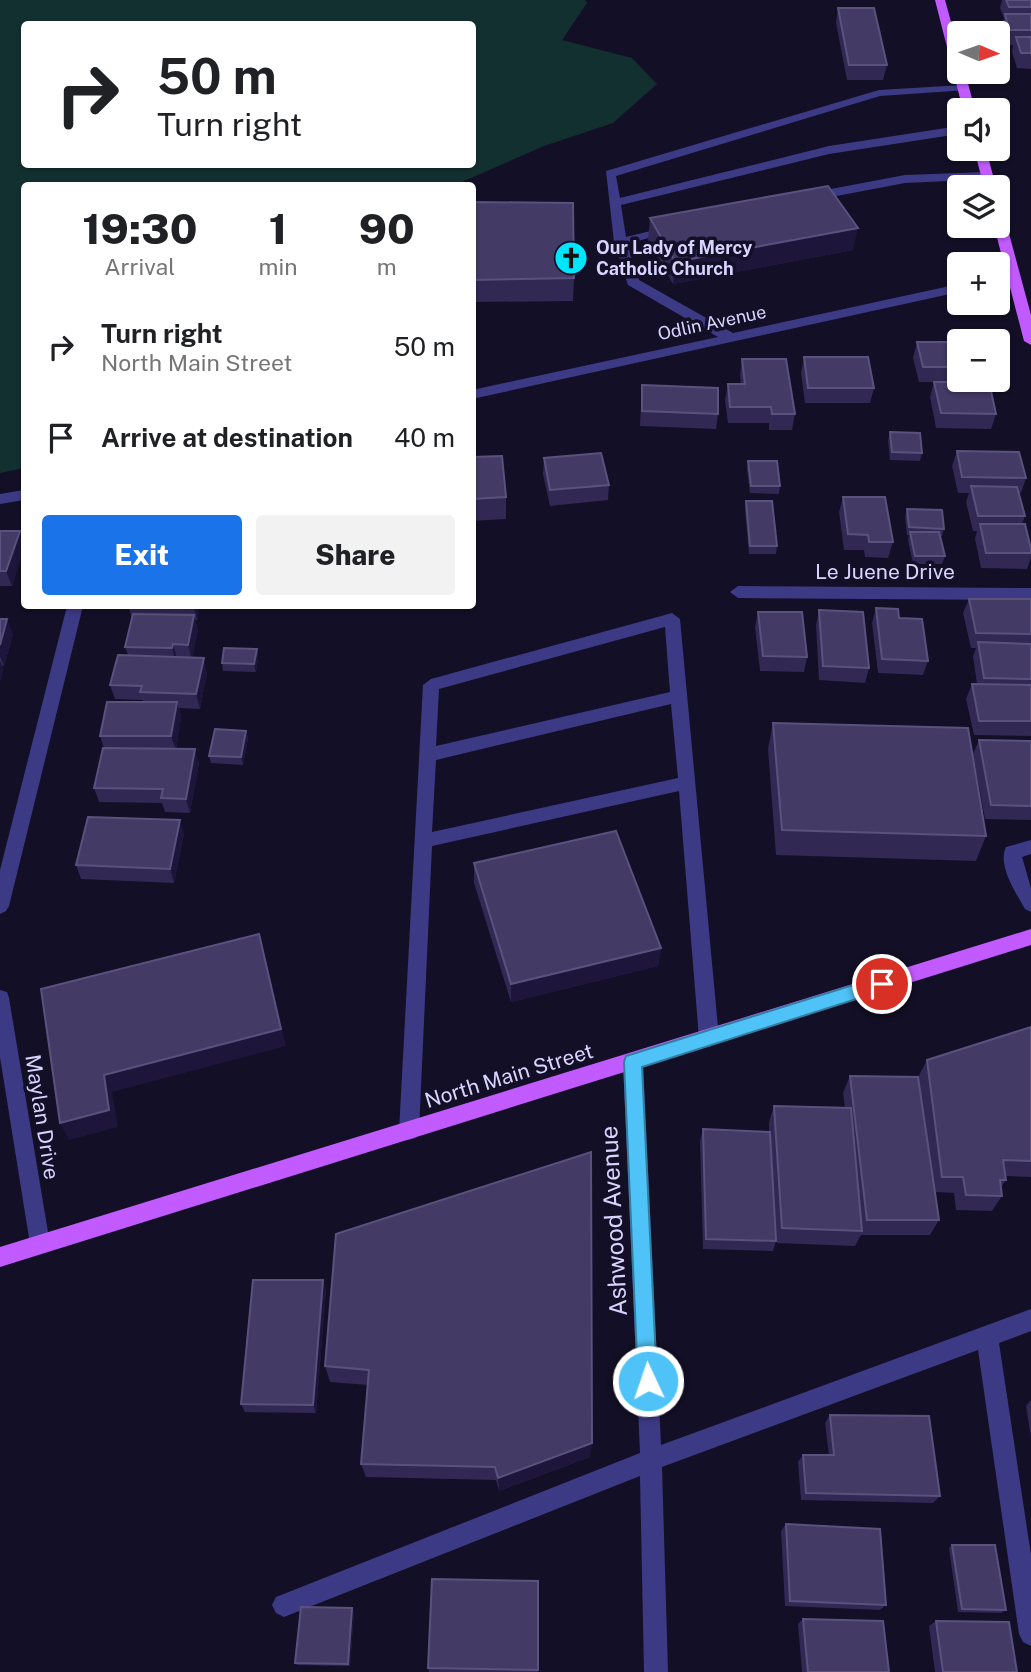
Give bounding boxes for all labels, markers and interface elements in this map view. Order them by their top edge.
north arrow [947,21,1010,84]
map controls [947,21,1010,392]
text: 50 m [157,47,277,105]
icon: right [42,49,133,140]
button: sound [947,98,1010,161]
text: Turn right [157,106,302,143]
button: layers [947,175,1010,238]
text: 19:30 [82,204,197,253]
text: 1 [269,204,287,253]
text: 90 [359,204,415,253]
place label: Our Lady of Mercy Catholic Church [596,237,752,279]
church icon: Our Lady of Mercy Catholic Church [552,239,590,277]
button: + [947,252,1010,315]
text: Arrival [104,253,175,280]
text: min [259,253,298,280]
text: m [377,253,397,280]
street label: Odlin Avenue [656,301,768,344]
text: Turn right [101,318,223,349]
icon: right [42,328,80,366]
button: − [947,329,1010,392]
text: 50 m [394,331,455,362]
text: North Main Street [101,349,293,376]
icon: arrive [42,419,80,457]
text: Arrive at destination [101,422,353,453]
text: 40 m [394,422,455,453]
button: Exit [42,515,242,595]
button: Share [256,515,455,595]
street label: Le Juene Drive [815,559,955,584]
pin [852,954,912,1014]
icon: arrive [863,965,901,1003]
street label: North Main Street [422,1038,596,1113]
street label: Maylan Drive [20,1053,65,1181]
street label: Ashwood Avenue [594,1125,632,1317]
position arrow [611,1344,685,1418]

